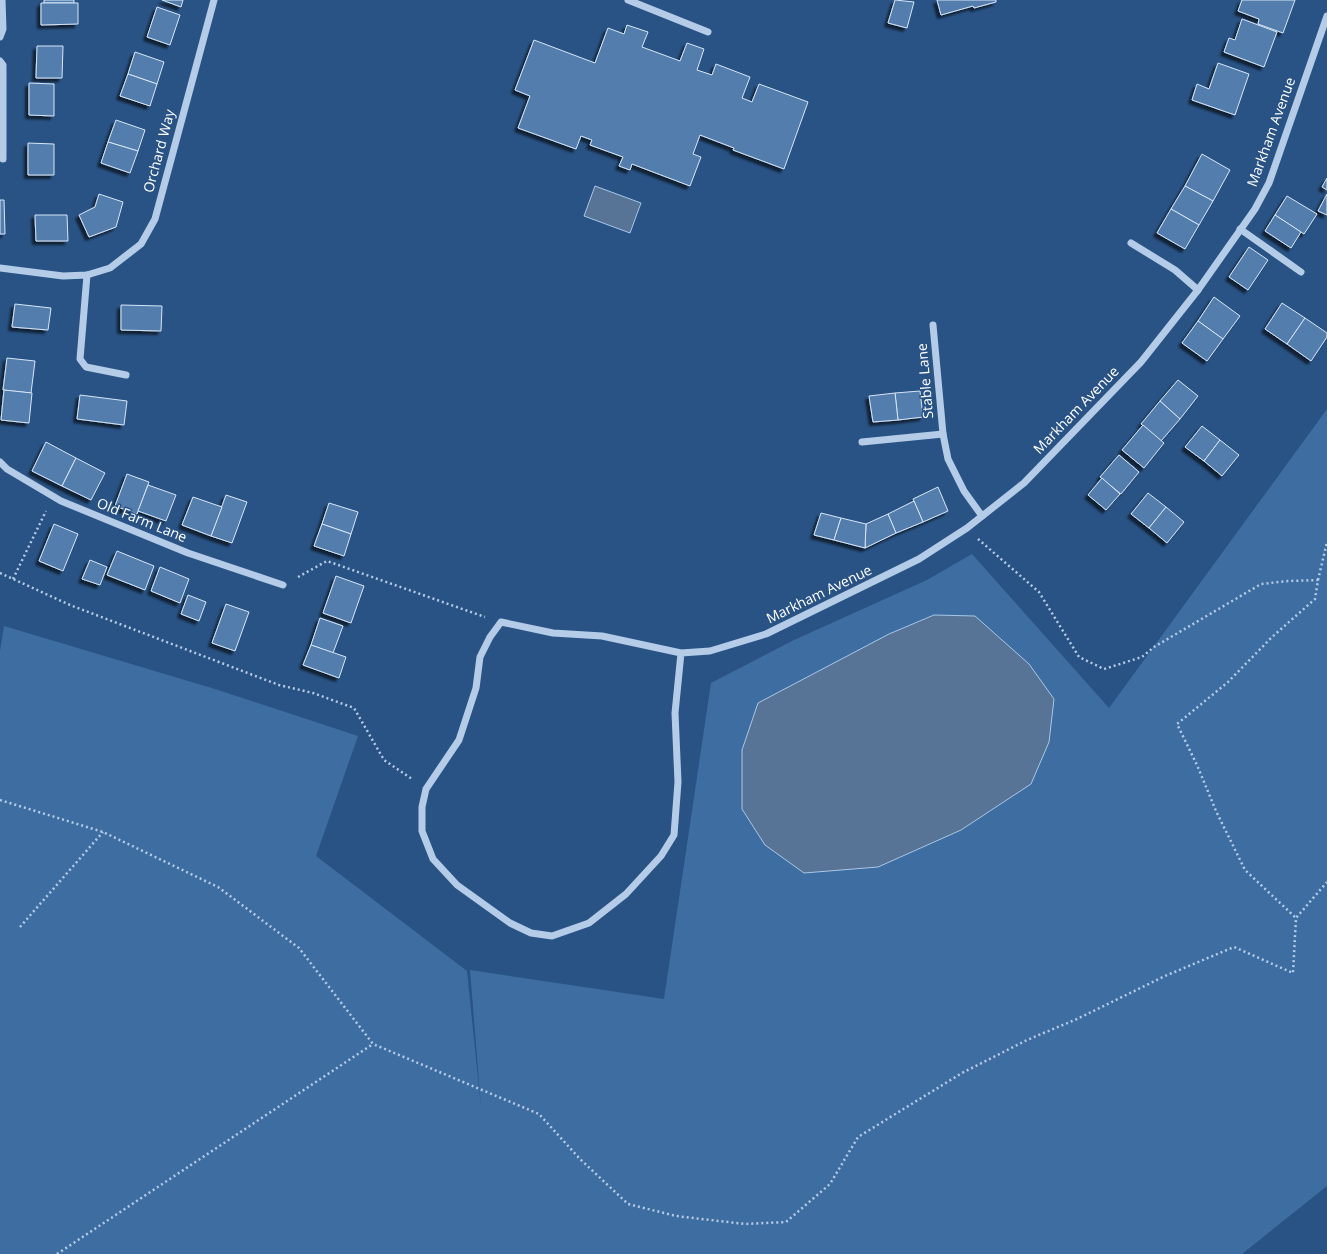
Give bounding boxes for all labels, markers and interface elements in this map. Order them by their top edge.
street label: Markham Avenue [1242,74,1299,189]
street label: Orchard Way [138,106,179,195]
street label: Stable Lane [912,342,937,420]
street label: Markham Avenue [1029,362,1123,458]
street label: Old Farm Lane [94,493,190,546]
street label: Markham Avenue [763,560,875,627]

